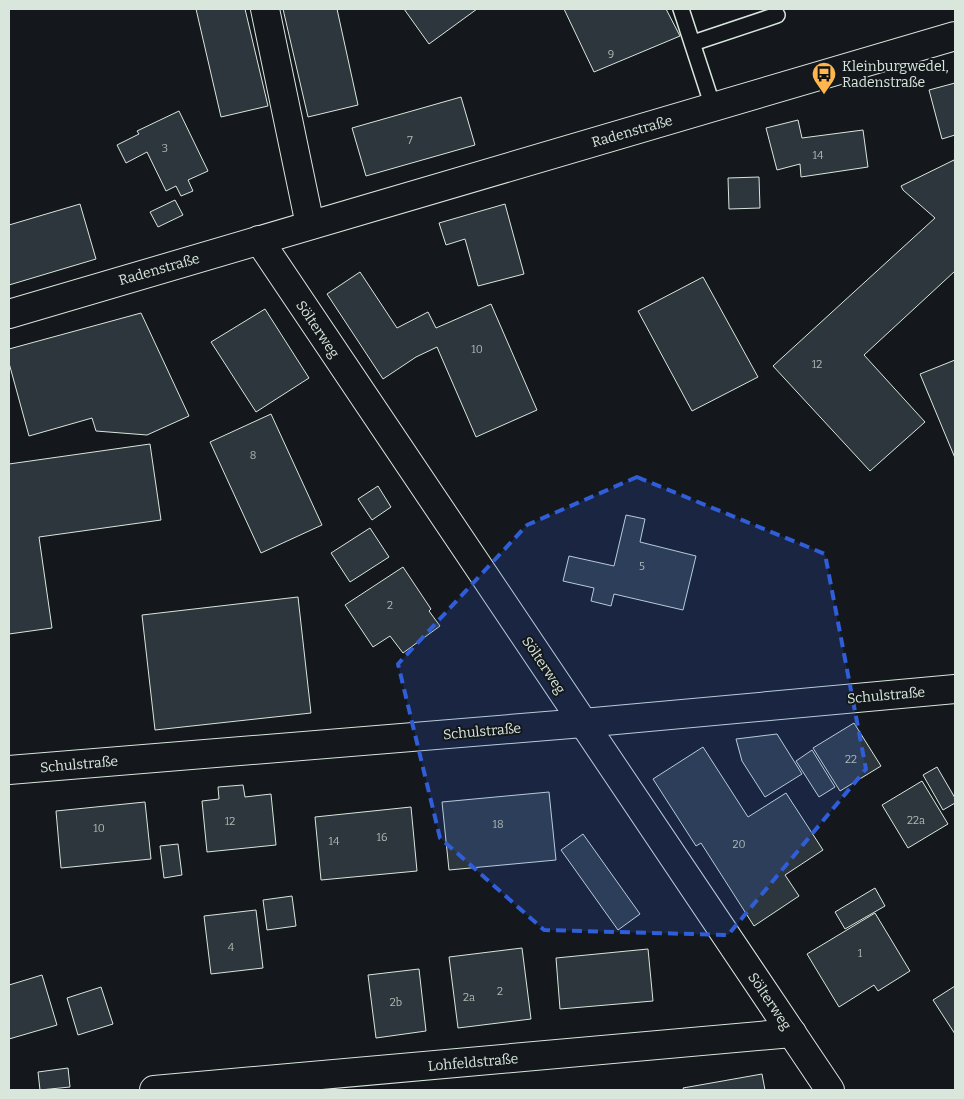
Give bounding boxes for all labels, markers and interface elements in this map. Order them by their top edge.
house number: 9 [608,48,614,61]
place label: Kleinburgwedel, Radenstraße [842,58,949,91]
bus stop icon: Kleinburgwedel, Radenstraße [811,61,837,95]
street label: Radenstraße [590,112,675,151]
house number: 7 [407,134,413,147]
house number: 3 [162,142,168,155]
house number: 14 [813,149,824,162]
street label: Radenstraße [117,250,202,289]
street label: Sölterweg [292,297,343,361]
house number: 10 [471,343,483,356]
house number: 12 [812,358,822,371]
house number: 8 [250,449,256,462]
house number: 5 [639,560,645,573]
house number: 2 [387,599,393,612]
street label: Sölterweg [518,633,569,697]
street label: Schulstraße [846,684,926,707]
street label: Schulstraße [442,720,522,743]
street label: Schulstraße [39,753,119,776]
house number: 22 [845,753,857,766]
house number: 22a [907,814,925,827]
house number: 12 [225,815,235,828]
house number: 18 [492,818,504,831]
house number: 10 [93,822,105,835]
house number: 16 [377,831,387,844]
house number: 14 [329,835,340,848]
house number: 20 [732,838,746,851]
house number: 4 [228,941,235,954]
house number: 1 [858,947,863,960]
street label: Sölterweg [744,969,795,1033]
house number: 2 [497,985,503,998]
house number: 2a [463,991,475,1004]
house number: 2b [390,996,402,1009]
street label: Lohfeldstraße [427,1050,519,1075]

